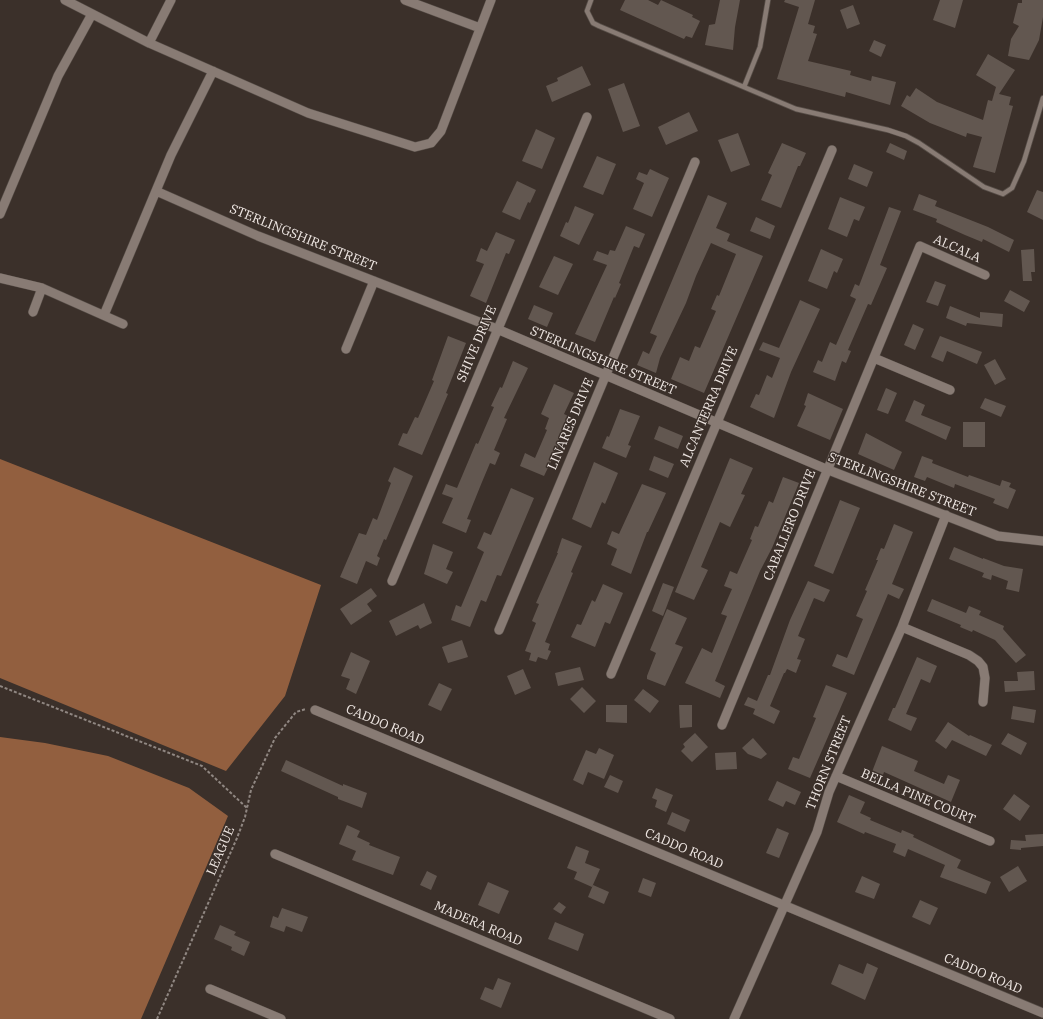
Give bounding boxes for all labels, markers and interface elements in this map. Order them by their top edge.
street label: STERLINGSHIRE STREET [227,201,379,275]
street label: ALCALA [931,232,983,266]
street label: SHIVE DRIVE [454,303,500,385]
street label: STERLINGSHIRE STREET [528,323,678,399]
street label: ALCANTERRA DRIVE [677,344,741,470]
street label: LINARES DRIVE [545,376,597,472]
street label: STERLINGSHIRE STREET [826,450,978,520]
street label: CABALLERO DRIVE [761,467,819,583]
street label: CADDO ROAD [343,701,427,749]
street label: THORN STREET [803,714,855,812]
street label: BELLA PINE COURT [858,766,978,828]
street label: LEAGUE [204,824,238,878]
street label: CADDO ROAD [642,825,726,873]
street label: MADERA ROAD [432,898,524,950]
street label: CADDO ROAD [941,950,1025,998]

